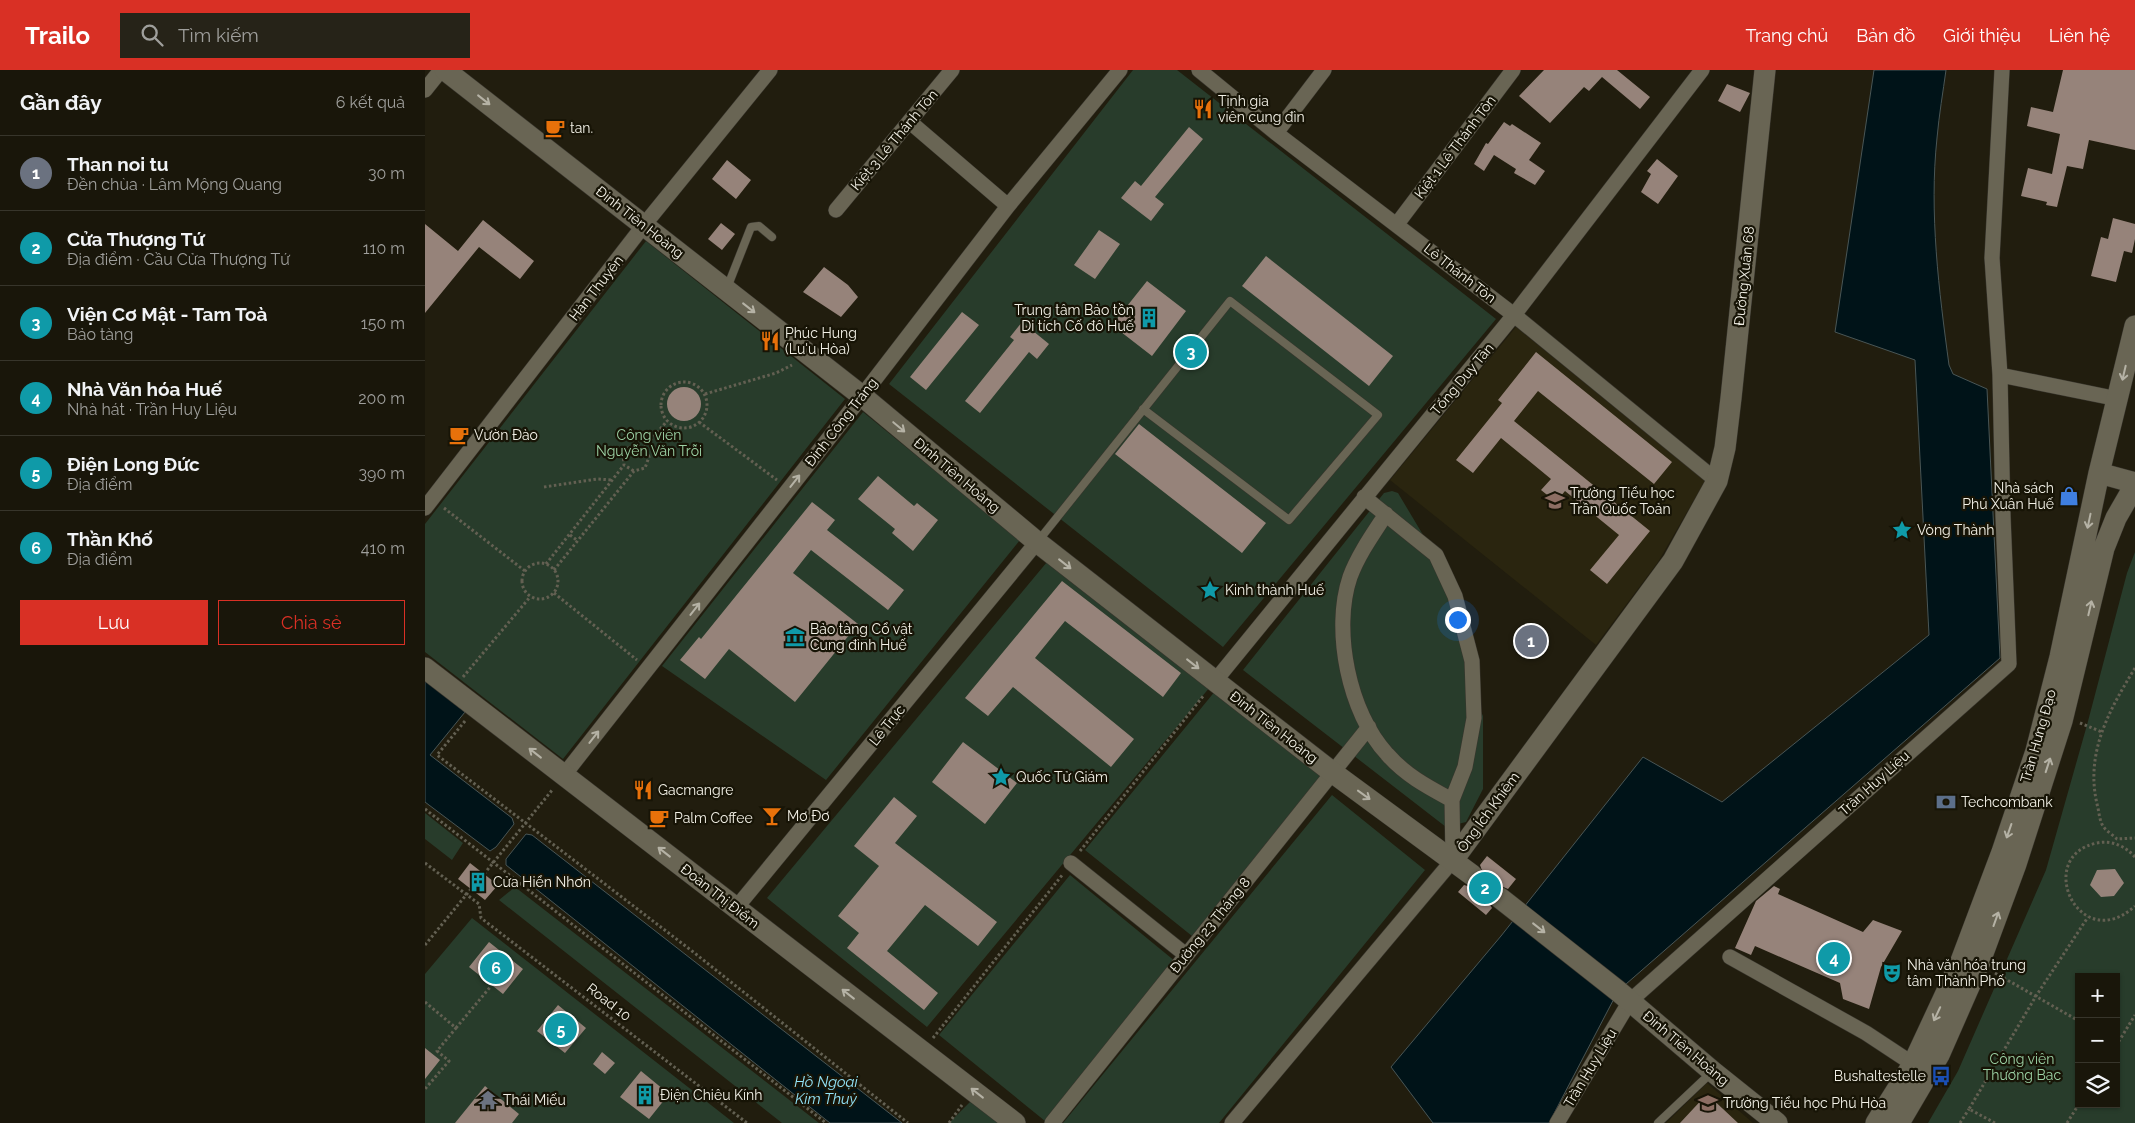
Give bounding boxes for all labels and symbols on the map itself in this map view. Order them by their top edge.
street label: Kiệt 3 Lê Thánh Tôn [847,87,941,193]
street label: Kiệt 1 Lê Thánh Tôn [1411,92,1499,202]
place label: Tịnh gia viên cung đìn [1218,93,1305,125]
one-way arrow [477,95,491,105]
restaurant icon: Tịnh gia viên cung đìn [1192,98,1214,120]
cafe icon: tan. [544,117,566,139]
place label: tan. [570,120,593,136]
street label: Đinh Tiên Hoàng [593,183,687,261]
street label: Đường Xuân 68 [1731,225,1757,327]
street label: Lê Thánh Tôn [1421,240,1499,306]
street label: Hàn Thuyên [566,252,626,324]
place label: Trung tâm Bảo tồn Di tích Cố đô Huế [1014,302,1134,334]
one-way arrow [742,303,755,314]
building icon: Trung tâm Bảo tồn Di tích Cố đô Huế [1138,307,1160,329]
place label: Phúc Hung (Lu'u Hòa) [785,325,857,357]
restaurant icon: Phúc Hung (Lu'u Hòa) [759,330,781,352]
pin: 3 [1175,333,1207,371]
street label: Tống Duy Tân [1427,340,1497,418]
one-way arrow [2119,365,2128,381]
street label: Đinh Công Tráng [802,375,880,469]
one-way arrow [893,422,906,433]
cafe icon: Vườn Đào [448,424,470,446]
place label: Vườn Đào [474,427,538,443]
park label: Công viên Nguyễn Văn Trỗi [596,427,702,459]
street label: Đinh Tiên Hoàng [911,434,1003,516]
one-way arrow [789,475,800,488]
place label: Nhà sách Phú Xuân Huế [1962,480,2054,512]
place label: Trường Tiểu học Trần Quốc Toản [1570,485,1675,517]
shop icon: Nhà sách Phú Xuân Huế [2058,485,2080,507]
school or university icon: Trường Tiểu học Trần Quốc Toản [1544,490,1566,512]
one-way arrow [2084,513,2093,529]
place icon: Vòng Thành [1891,519,1913,541]
place label: Vòng Thành [1917,522,1995,538]
one-way arrow [1058,559,1072,569]
place icon: Kinh thành Huế [1199,579,1221,601]
place label: Kinh thành Huế [1225,582,1324,598]
one-way arrow [2086,600,2095,616]
one-way arrow [690,602,700,616]
your location [1445,607,1471,633]
place label: Bảo tàng Cổ vật Cung đình Huế [810,621,913,653]
pin: 1 [1515,622,1547,660]
museum icon: Bảo tàng Cổ vật Cung đình Huế [784,626,806,648]
one-way arrow [1186,659,1199,670]
street label: Trần Hưng Đạo [2017,687,2059,785]
street label: Đinh Tiên Hoàng [1227,688,1321,766]
street label: Lê Trực [866,701,908,749]
one-way arrow [589,731,600,744]
street label: Trần Huy Liệu [1836,747,1912,819]
one-way arrow [528,748,542,758]
one-way arrow [2044,757,2053,773]
place icon: Quốc Tử Giám [990,766,1012,788]
street label: Ông Ích Khiêm [1453,768,1522,855]
place label: Quốc Tử Giám [1016,769,1108,785]
restaurant icon: Gacmangre [632,779,654,801]
place label: Gacmangre [658,782,734,798]
one-way arrow [1357,790,1371,800]
bank icon: Techcombank [1935,791,1957,813]
place label: Techcombank [1961,794,2053,810]
bar icon: Mơ Đơ [761,805,783,827]
cafe icon: Palm Coffee [648,807,670,829]
place label: Mơ Đơ [787,808,830,824]
place label: Palm Coffee [674,810,753,826]
one-way arrow [2004,822,2014,838]
one-way arrow [658,847,671,858]
street label: Đoàn Thị Điểm [678,860,762,932]
pin: 2 [1469,869,1501,907]
building icon: Cửa Hiển Nhơn [467,871,489,893]
place label: Cửa Hiển Nhơn [493,874,591,890]
street label: Đường 23 Tháng 8 [1167,874,1253,976]
one-way arrow [1992,911,2001,927]
one-way arrow [1532,923,1546,933]
pin: 4 [1818,939,1850,977]
pin: 6 [480,949,512,987]
place label: Nhà văn hóa trung tâm Thành Phố [1907,957,2026,989]
theatre icon: Nhà văn hóa trung tâm Thành Phố [1881,962,1903,984]
street label: Road 10 [584,980,634,1024]
one-way arrow [842,989,855,1000]
one-way arrow [1931,1006,1941,1021]
street label: Đinh Tiên Hoàng [1640,1007,1732,1089]
pin: 5 [545,1010,577,1048]
street label: Trần Huy Liệu [1560,1026,1620,1110]
park label: Công viên Thương Bạc [1983,1051,2061,1083]
bus stop icon: Bushaltestelle [1930,1065,1952,1087]
place label: Bushaltestelle [1834,1068,1926,1084]
water label: Hồ Ngoại Kim Thuỷ [794,1073,859,1108]
building icon: Điện Chiêu Kính [634,1084,656,1106]
place label: Điện Chiêu Kính [660,1087,762,1103]
one-way arrow [971,1088,984,1099]
temple icon: Thái Miếu [477,1089,499,1111]
place label: Thái Miếu [503,1092,566,1108]
school or university icon: Trường Tiểu học Phú Hòa [1697,1092,1719,1114]
place label: Trường Tiểu học Phú Hòa [1723,1095,1886,1111]

